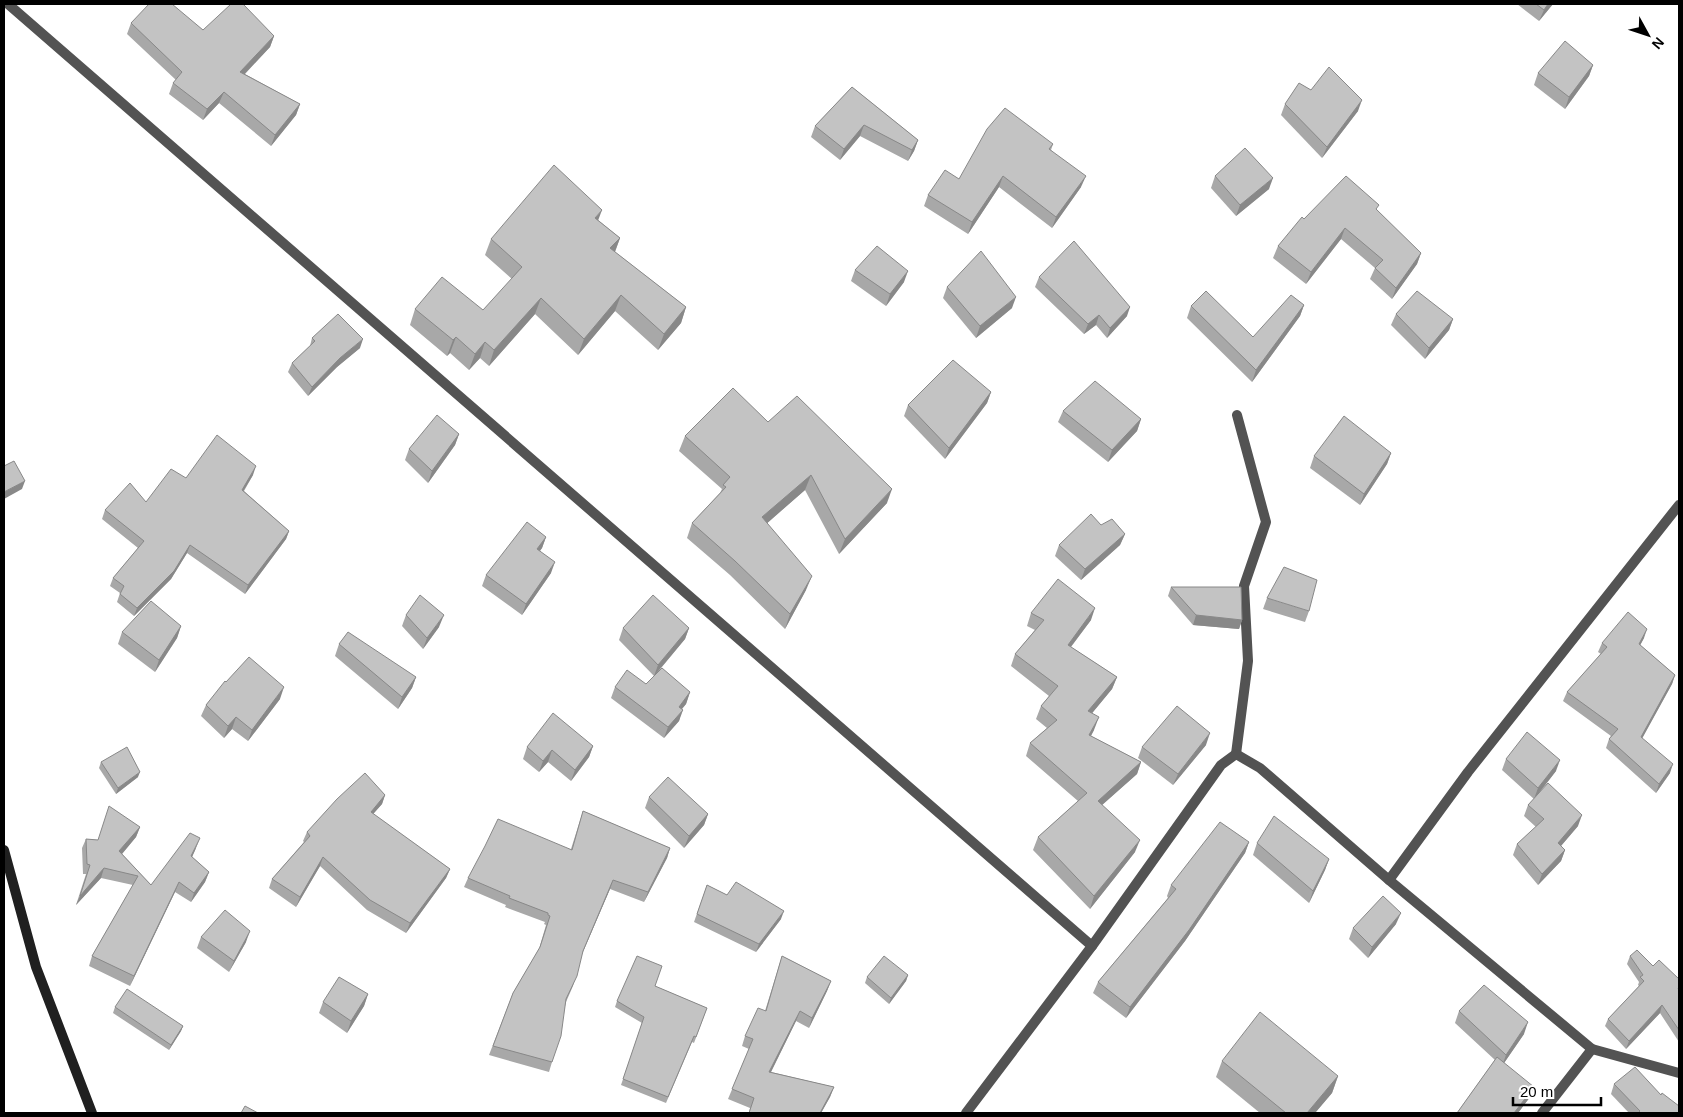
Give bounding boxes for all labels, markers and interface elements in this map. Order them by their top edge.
north arrow [1623,10,1673,60]
text: N [1649,34,1667,52]
scale bar [1513,1074,1600,1106]
text: 20 m [1520,1083,1553,1100]

